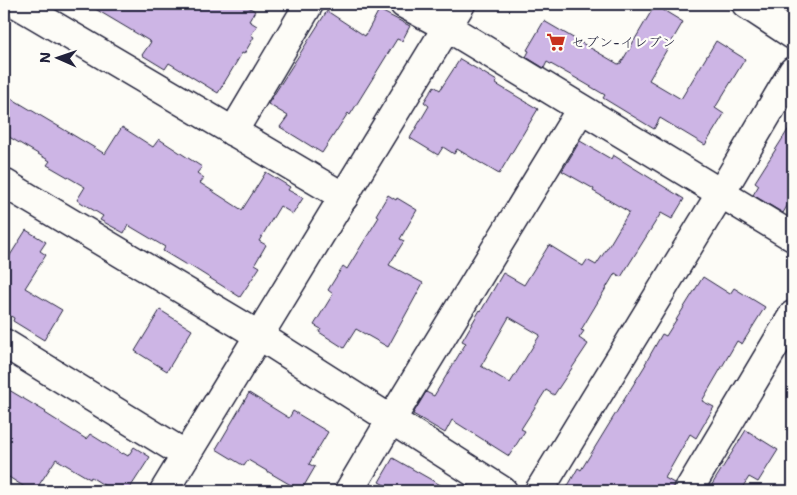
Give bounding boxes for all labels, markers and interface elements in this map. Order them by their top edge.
supermarket icon: セブン-イレブン [545,31,567,53]
north arrow [32,32,82,82]
place label: セブン-イレブン [571,33,676,51]
text: N [36,52,54,63]

